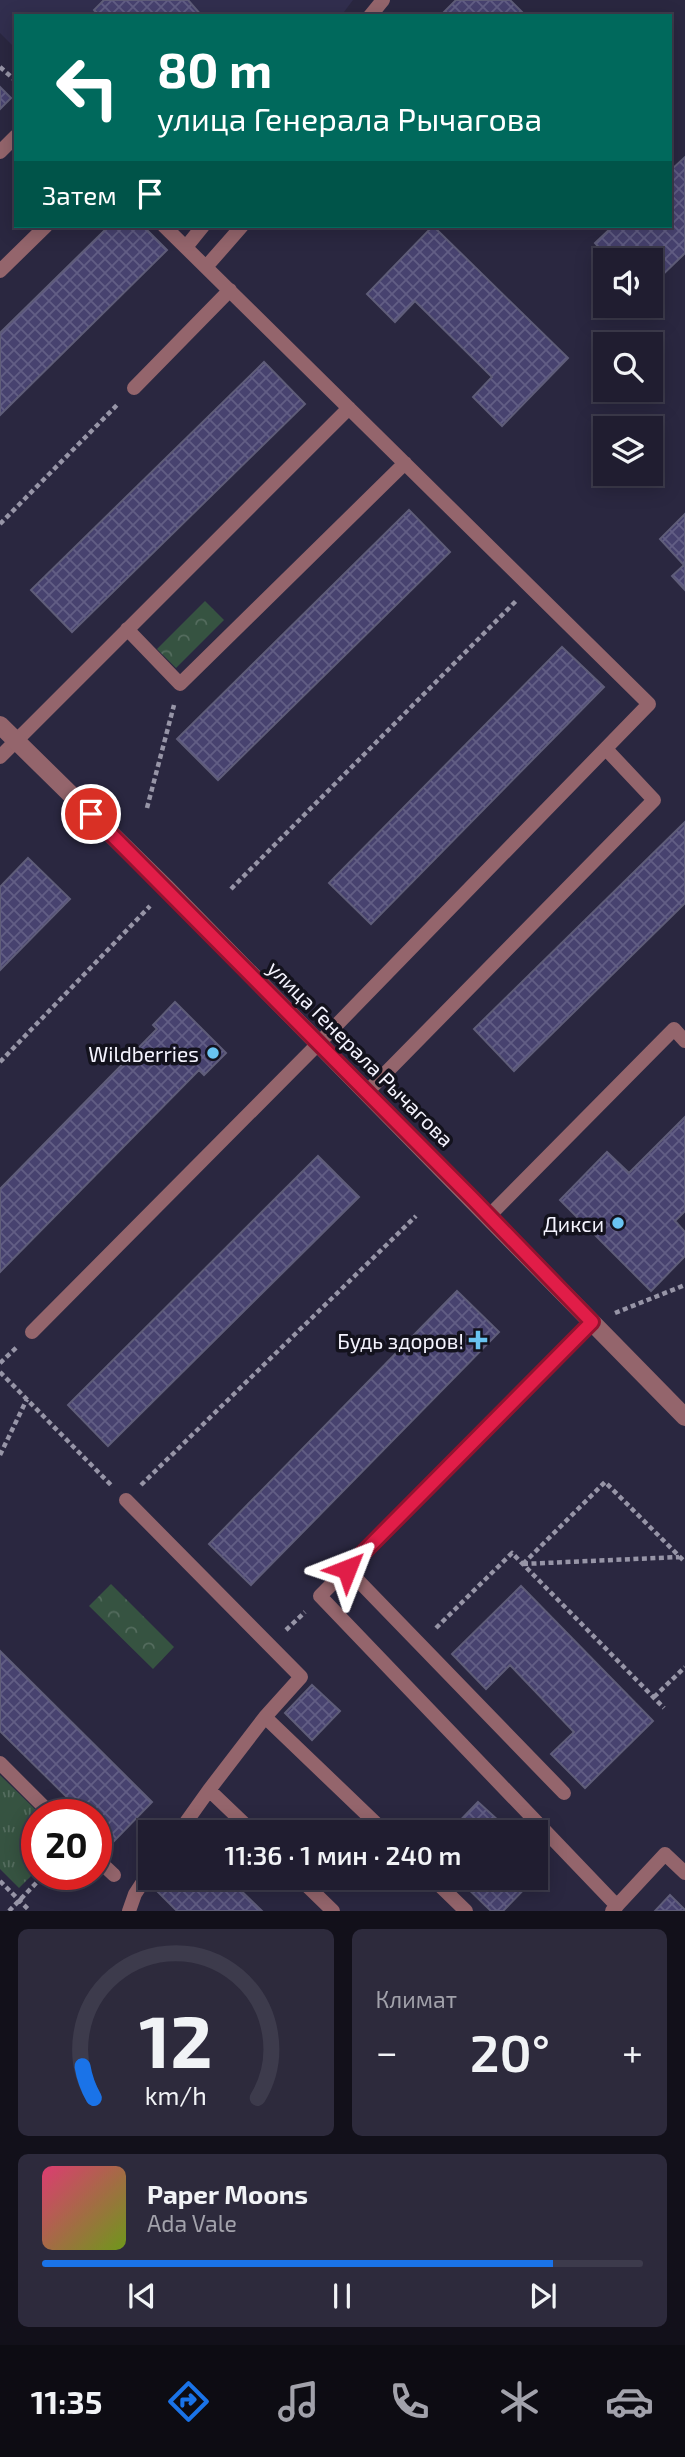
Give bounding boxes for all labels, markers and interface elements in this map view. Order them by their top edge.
text: 80 m [157,39,272,98]
icon: left [42,42,133,133]
text: улица Генерала Рычагова [157,99,542,137]
icon: arrive [131,175,169,213]
text: Затем [42,179,117,210]
map controls [593,248,663,486]
button: sound [593,248,663,318]
button: search [593,332,663,402]
button: layers [593,416,663,486]
pin [61,784,121,844]
icon: arrive [72,795,110,833]
street label: улица Генерала Рычагова [262,955,459,1152]
place label: Wildberries [88,1041,199,1066]
marker: Wildberries [205,1045,221,1061]
place label: Дикси [543,1211,604,1236]
marker: Дикси [610,1215,626,1231]
place label: Будь здоров! [337,1328,464,1354]
marker: Будь здоров! [470,1332,486,1348]
position arrow [310,1532,384,1606]
speed limit sign: 20 [21,1799,112,1890]
text: 11:36 · 1 мин · 240 m [225,1839,461,1870]
text: Климат [376,1985,457,2013]
text: 12 [139,1996,213,2084]
text: 20° [470,2020,550,2082]
text: − [376,2028,398,2074]
text: + [622,2028,643,2074]
text: km/h [145,2080,207,2110]
text: Paper Moons [147,2178,308,2209]
text: Ada Vale [147,2209,237,2237]
icon: previous [123,2277,161,2315]
icon: pause [323,2277,361,2315]
icon: next [524,2277,562,2315]
icon: directions [164,2377,213,2426]
icon: music [274,2377,323,2426]
icon: phone [385,2377,434,2426]
icon: climate [495,2377,544,2426]
icon: car [605,2377,654,2426]
text: 11:35 [31,2382,102,2420]

